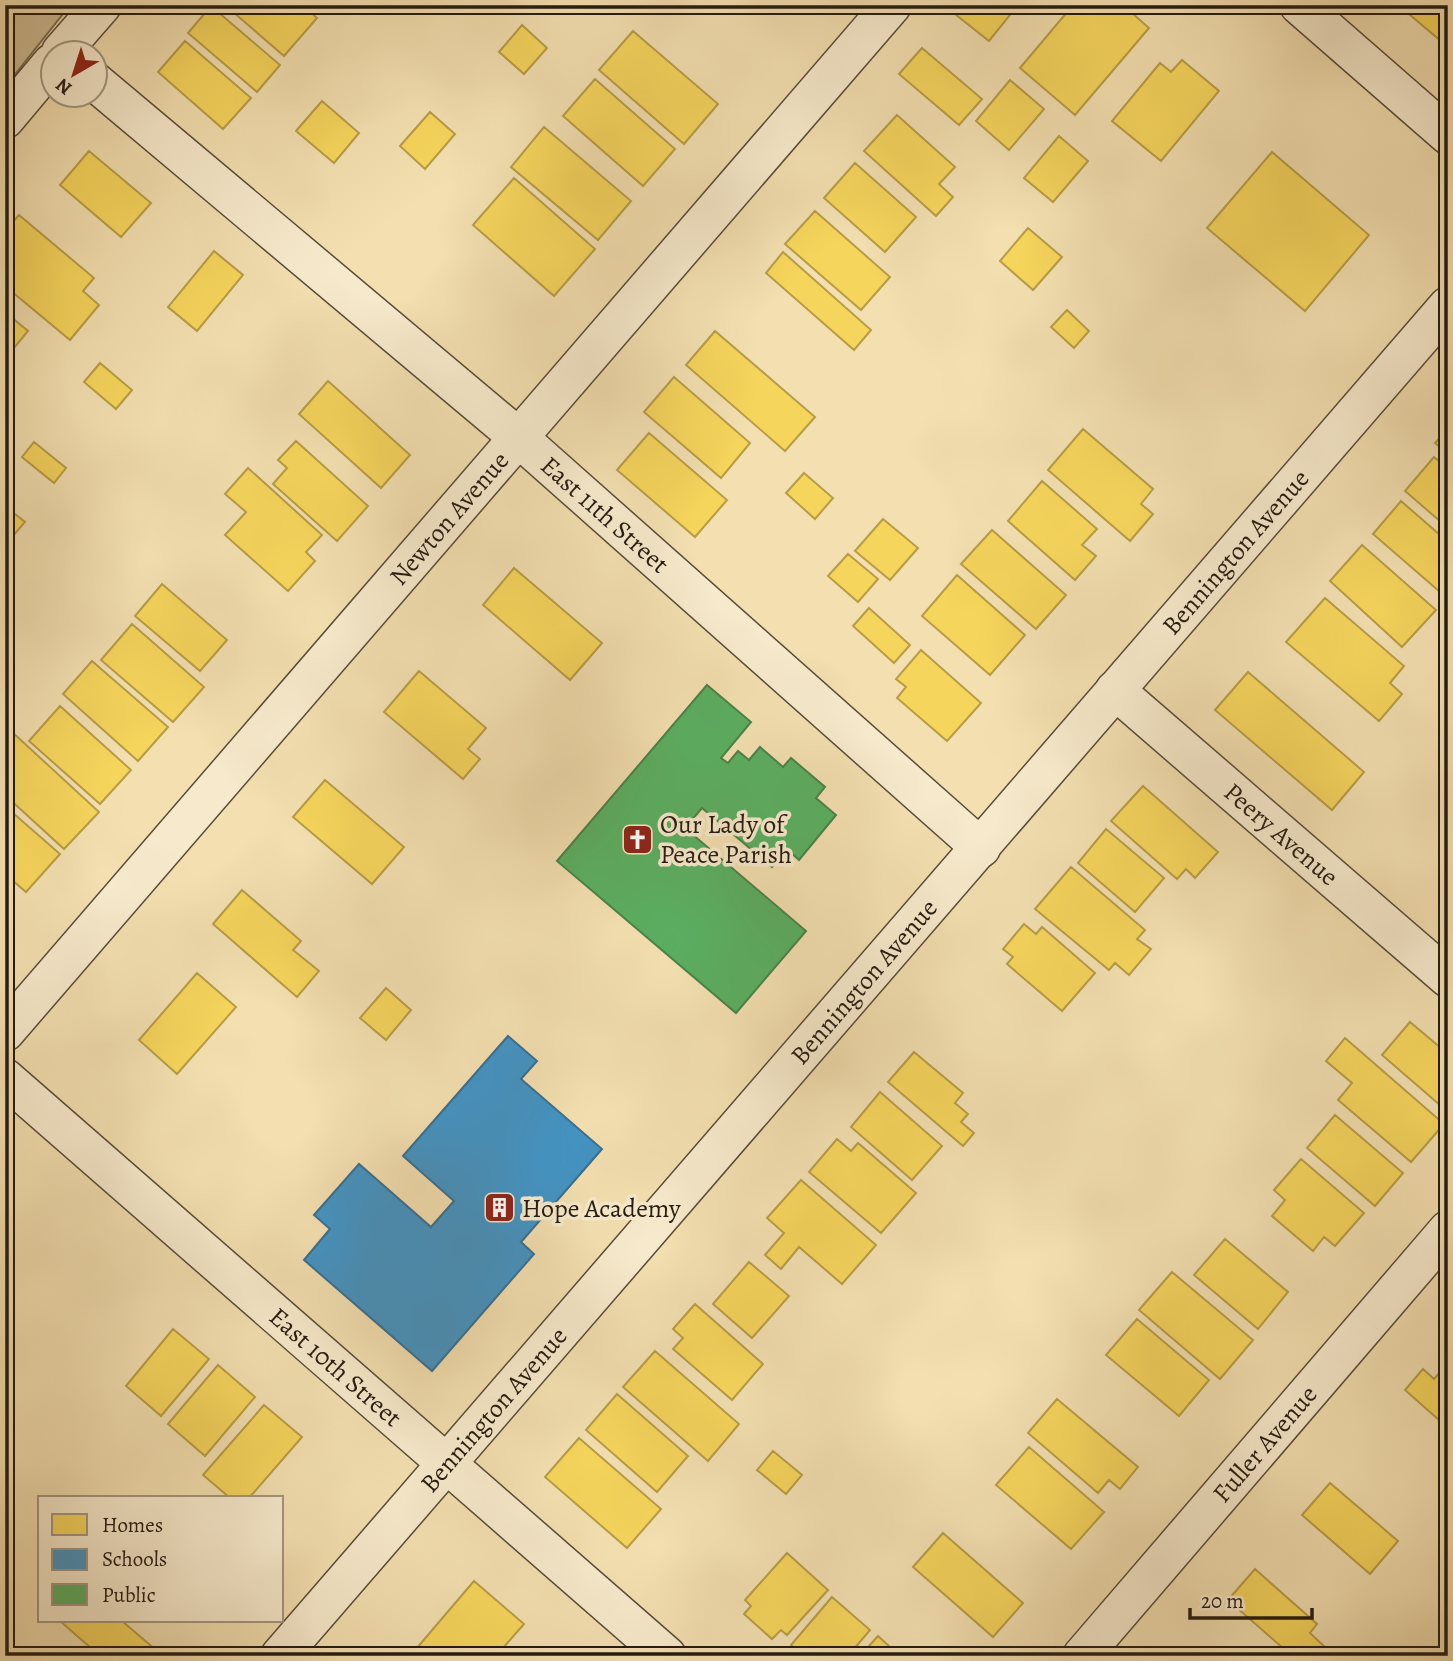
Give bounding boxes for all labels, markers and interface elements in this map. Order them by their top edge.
north arrow [38,38,108,108]
text: N [50,72,77,101]
street label: Newton Avenue [382,444,517,593]
street label: East 11th Street [533,448,677,581]
street label: Bennington Avenue [1154,462,1317,642]
street label: Peery Avenue [1216,775,1346,894]
place label: Our Lady of Peace Parish [660,807,792,872]
church icon: Our Lady of Peace Parish [620,822,654,856]
street label: Bennington Avenue [783,891,945,1072]
building icon: Hope Academy [482,1191,516,1225]
place label: Hope Academy [522,1191,681,1226]
street label: East 10th Street [261,1299,410,1435]
street label: Bennington Avenue [412,1320,575,1500]
street label: Fuller Avenue [1205,1378,1325,1510]
legend [38,1496,284,1622]
text: Homes [102,1511,163,1539]
text: Schools [102,1545,167,1573]
scale bar [1190,1577,1313,1621]
text: Public [102,1581,156,1609]
text: 20 m [1201,1587,1244,1615]

